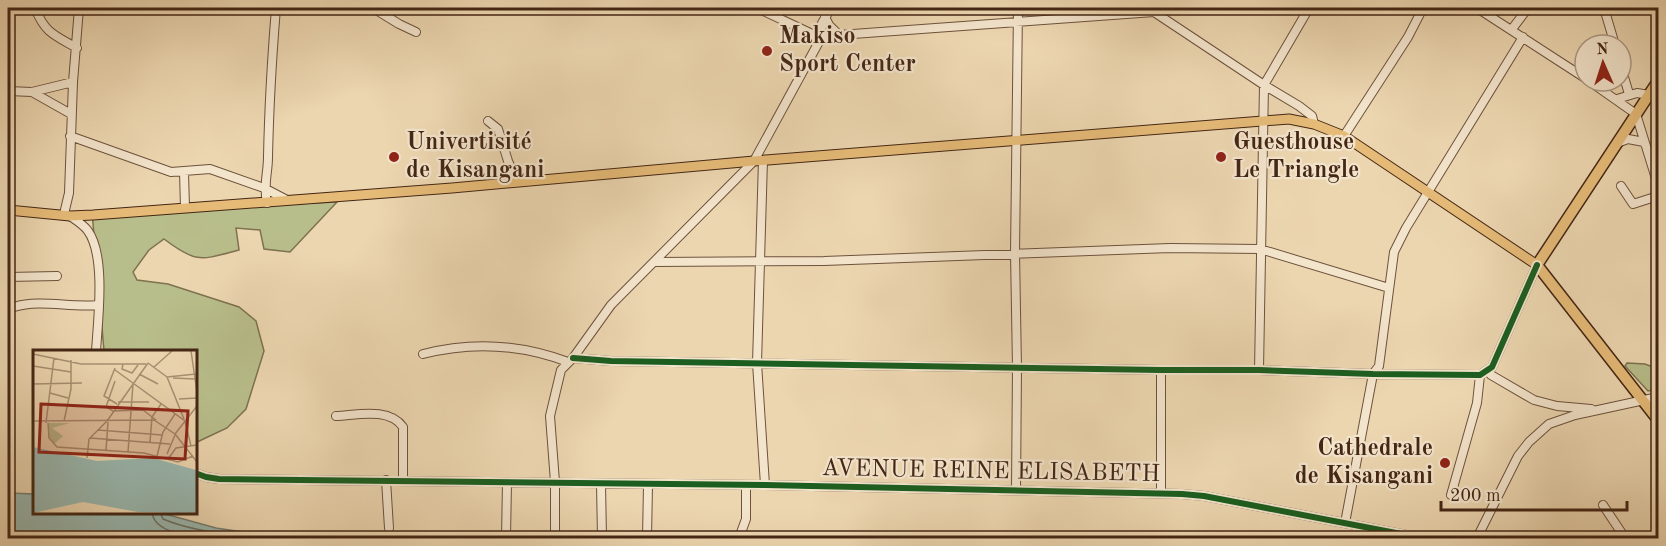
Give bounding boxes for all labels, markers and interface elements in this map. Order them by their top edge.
place label: Makiso Sport Center [779,25,916,77]
north arrow [1573,33,1633,93]
text: N [1596,42,1610,58]
marker: Makiso Sport Center [760,44,774,58]
place label: Univertisité de Kisangani [406,131,544,183]
place label: Guesthouse Le Triangle [1233,131,1359,183]
marker: Univertisité de Kisangani [387,150,401,164]
marker: Guesthouse Le Triangle [1214,150,1228,164]
inset map [33,350,196,513]
place label: Cathedrale de Kisangani [1295,437,1433,489]
marker: Cathedrale de Kisangani [1438,456,1452,470]
street label: AVENUE REINE ELISABETH [821,457,1161,487]
scale bar [1441,474,1627,512]
text: 200 m [1450,487,1501,505]

